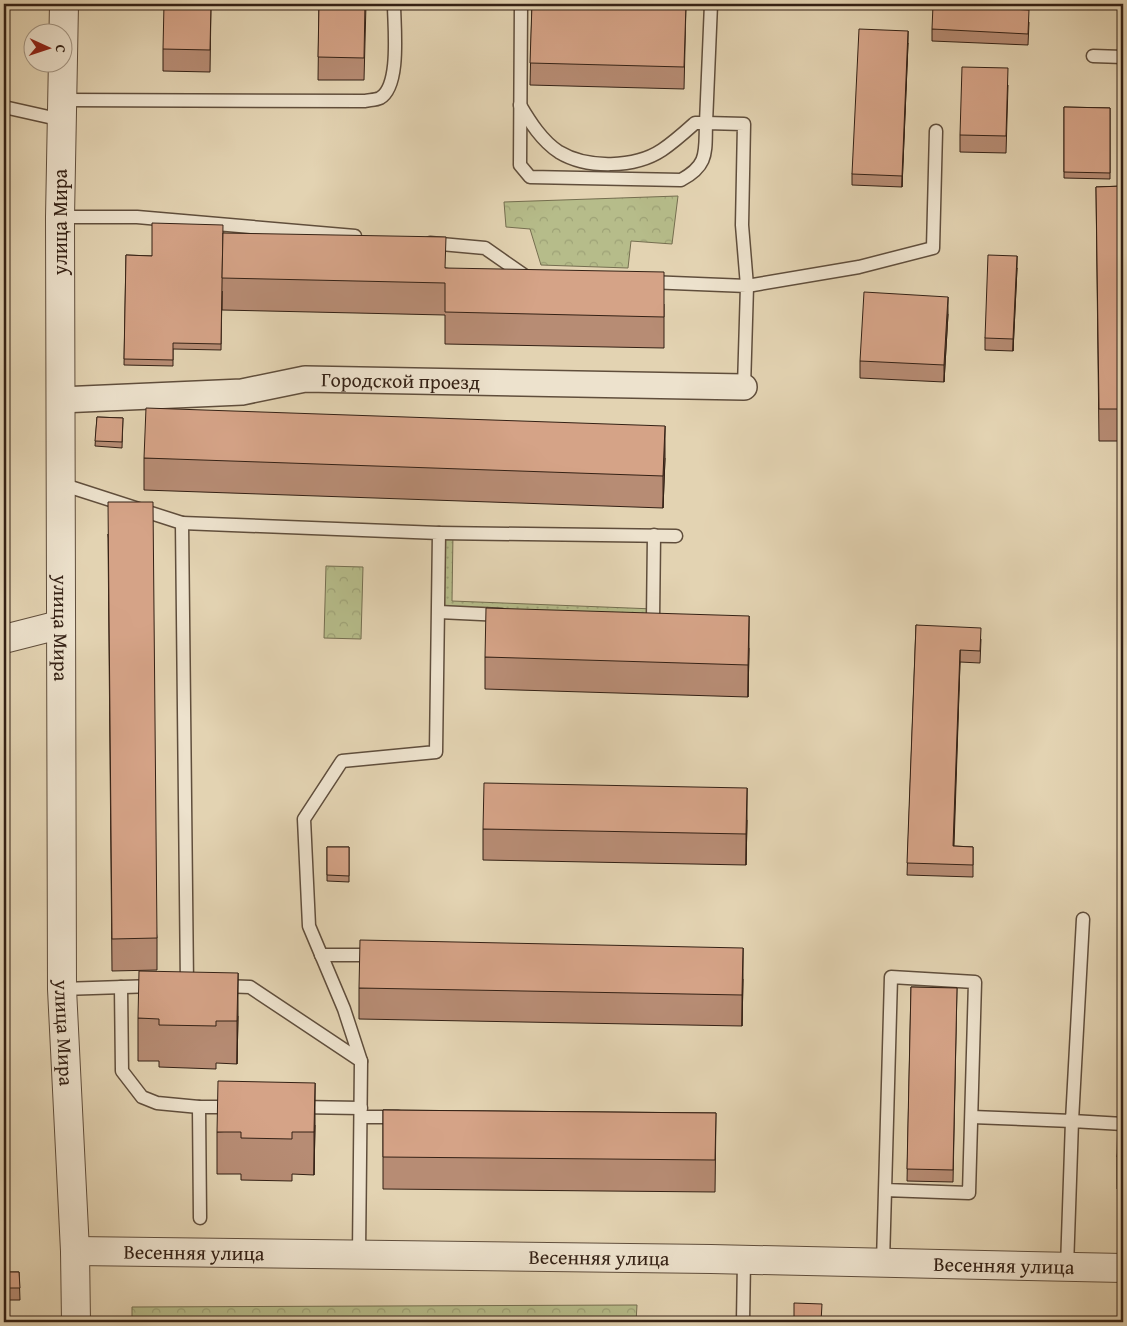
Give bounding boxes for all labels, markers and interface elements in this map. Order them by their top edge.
north arrow [22,22,72,72]
text: С [51,44,71,53]
street label: улица Мира [45,168,74,276]
street label: Городской проезд [321,364,480,396]
street label: улица Мира [47,574,76,682]
street label: улица Мира [48,979,82,1087]
street label: Весенняя улица [123,1237,265,1267]
street label: Весенняя улица [528,1242,670,1272]
street label: Весенняя улица [933,1249,1075,1281]

